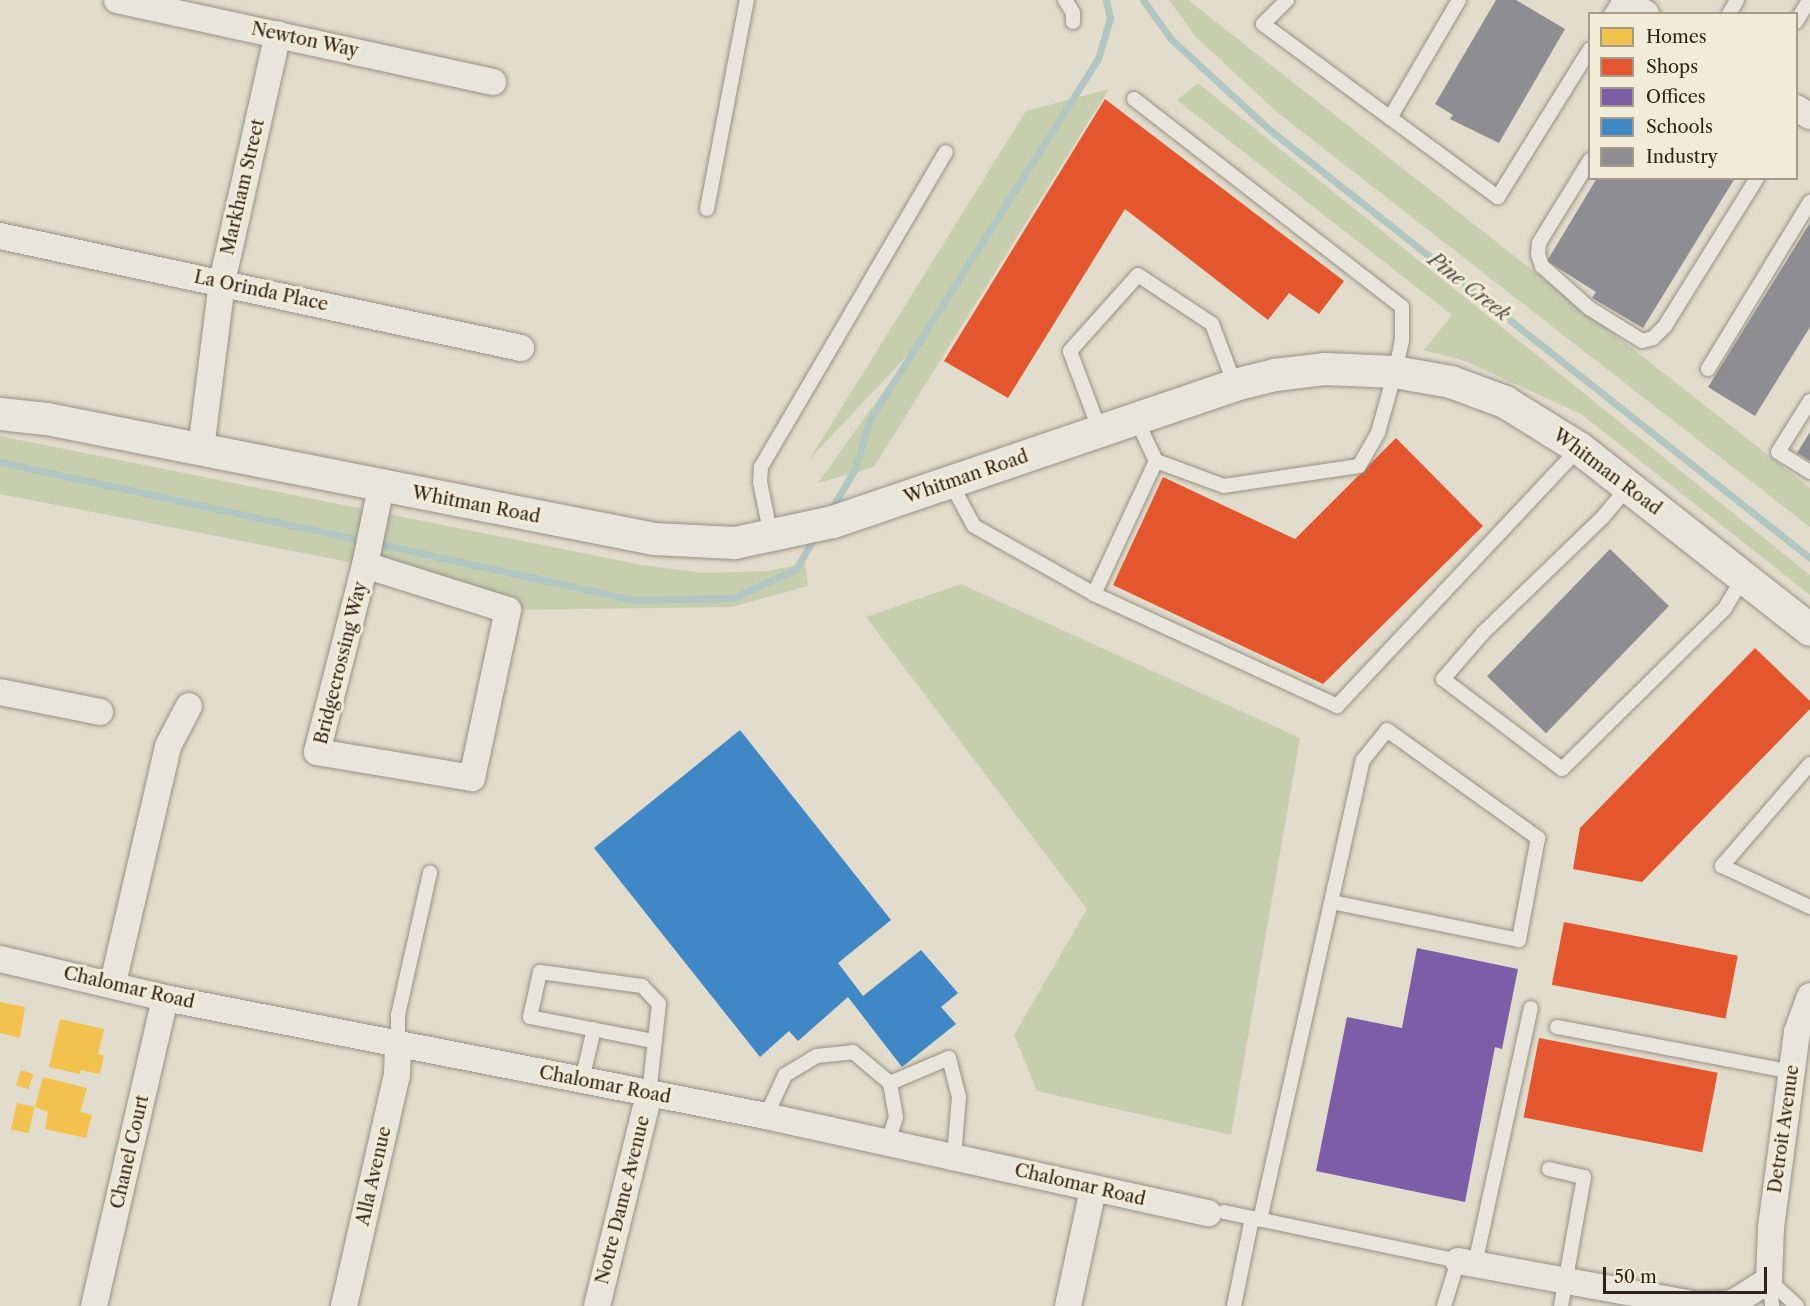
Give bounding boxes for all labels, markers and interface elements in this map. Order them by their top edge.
legend [1588,12,1798,180]
street label: Newton Way [249,18,361,62]
text: Homes [1646,26,1707,48]
text: Shops [1646,56,1698,78]
text: Offices [1646,86,1706,108]
text: Schools [1646,116,1713,138]
street label: Markham Street [217,117,269,257]
text: Industry [1646,146,1718,168]
water label: Pine Creek [1423,248,1515,326]
street label: La Orinda Place [192,266,330,316]
street label: Whitman Road [1549,424,1665,520]
street label: Whitman Road [901,446,1031,508]
street label: Whitman Road [410,482,542,528]
street label: Bridgecrossing Way [310,579,372,747]
street label: Chalomar Road [61,962,197,1014]
street label: Chalomar Road [537,1062,673,1108]
street label: Detroit Avenue [1764,1063,1804,1195]
street label: Chanel Court [106,1093,154,1211]
street label: Notre Dame Avenue [592,1113,654,1287]
street label: Alla Avenue [352,1124,396,1228]
street label: Chalomar Road [1012,1159,1148,1211]
scale bar [1606,1255,1770,1293]
text: 50 m [1614,1266,1657,1288]

